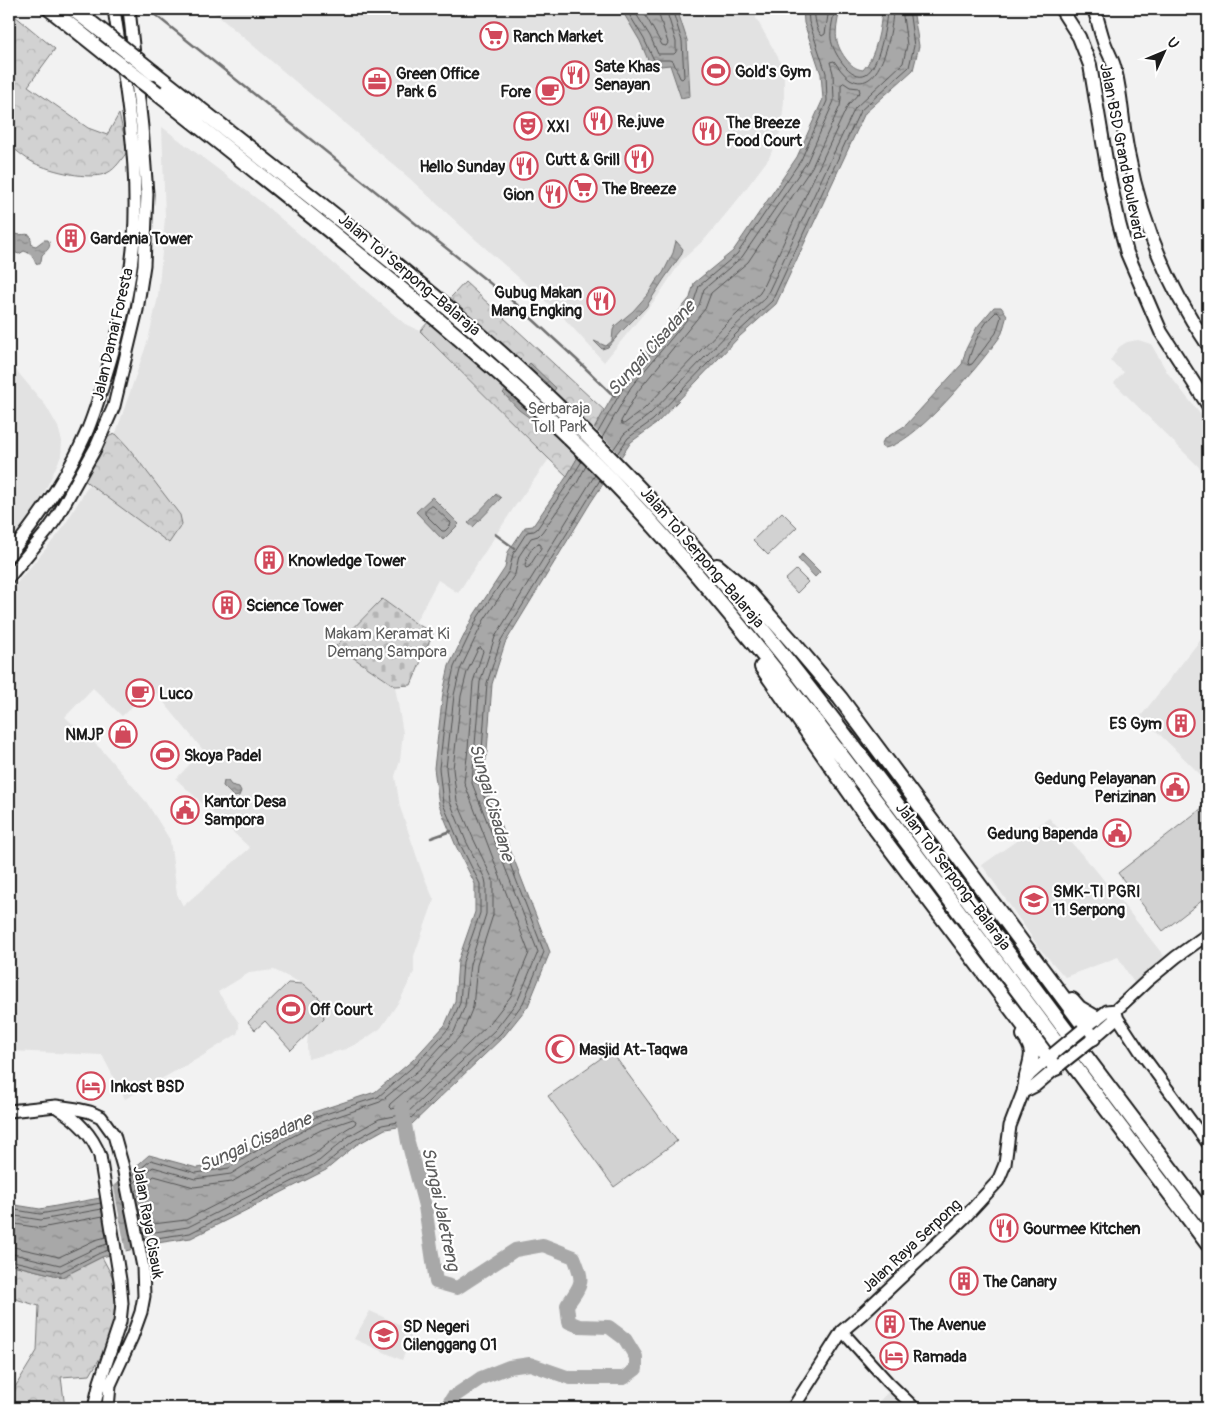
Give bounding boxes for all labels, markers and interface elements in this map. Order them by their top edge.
supermarket icon: Ranch Market [479,21,509,51]
place label: Ranch Market [513,27,604,47]
north arrow [1140,28,1190,78]
text: U [1164,34,1182,53]
sports icon: Gold's Gym [701,56,731,86]
place label: Sate Khas Senayan [594,57,661,95]
restaurant icon: Sate Khas Senayan [560,60,590,90]
street label: Jalan BSD Grand Boulevard [1095,61,1149,241]
place label: Gold's Gym [735,62,811,82]
place label: Green Office Park 6 [396,64,481,102]
office icon: Green Office Park 6 [362,67,392,97]
cafe icon: Fore [535,76,565,106]
place label: Fore [500,82,532,102]
restaurant icon: Re.juve [583,106,613,136]
theatre icon: XXI [513,111,543,141]
place label: Re.juve [617,112,665,132]
place label: The Breeze Food Court [725,113,803,151]
restaurant icon: The Breeze Food Court [692,116,722,146]
place label: XXI [547,117,570,137]
restaurant icon: Cutt & Grill [624,144,654,174]
place label: Cutt & Grill [545,150,620,170]
restaurant icon: Hello Sunday [509,151,539,181]
place label: Hello Sunday [419,157,505,177]
supermarket icon: The Breeze [568,173,598,203]
restaurant icon: Gion [538,179,568,209]
place label: The Breeze [601,179,677,199]
place label: Gion [503,185,534,205]
street label: Jalan Tol Serpong–Balaraja [334,209,485,340]
building icon: Gardenia Tower [56,223,86,253]
place label: Gardenia Tower [90,229,193,249]
street label: Jalan Damai Foresta [88,266,138,403]
place label: Gubug Makan Mang Engking [491,283,582,321]
restaurant icon: Gubug Makan Mang Engking [586,286,616,316]
water label: Sungai Cisadane [602,294,702,401]
park label: Serbaraja Toll Park [528,399,590,437]
street label: Jalan Tol Serpong–Balaraja [636,483,769,632]
building icon: Knowledge Tower [254,545,284,575]
place label: Knowledge Tower [288,551,406,571]
building icon: Science Tower [212,590,242,620]
place label: Science Tower [246,596,344,616]
park label: Makam Keramat Ki Demang Sampora [324,624,450,662]
cafe icon: Luco [125,678,155,708]
place label: Luco [159,684,193,704]
building icon: ES Gym [1166,708,1196,738]
place label: ES Gym [1109,714,1162,734]
shop icon: NMJP [108,719,138,749]
place label: NMJP [65,725,104,745]
sports icon: Skoya Padel [150,740,180,770]
water label: Sungai Cisadane [464,741,520,865]
place label: Skoya Padel [184,746,262,766]
place label: Gedung Pelayanan Perizinan [1034,769,1156,807]
public building icon: Gedung Pelayanan Perizinan [1160,772,1190,802]
place label: Kantor Desa Sampora [204,792,287,830]
public building icon: Kantor Desa Sampora [170,795,200,825]
street label: Jalan Tol Serpong–Balaraja [891,799,1015,954]
public building icon: Gedung Bapenda [1102,818,1132,848]
place label: Gedung Bapenda [987,824,1099,844]
place label: SMK-TI PGRI 11 Serpong [1053,882,1140,920]
school or university icon: SMK-TI PGRI 11 Serpong [1019,885,1049,915]
sports icon: Off Court [276,994,306,1024]
place label: Off Court [310,1000,373,1020]
mosque icon: Masjid At-Taqwa [545,1034,575,1064]
place label: Masjid At-Taqwa [579,1040,688,1060]
hotel icon: Inkost BSD [76,1071,106,1101]
place label: Inkost BSD [110,1077,184,1097]
water label: Sungai Cisadane [195,1107,317,1178]
water label: Sungai Jaletreng [416,1145,465,1275]
street label: Jalan Raya Cisauk [128,1164,168,1281]
street label: Jalan Raya Serpong [858,1194,966,1297]
restaurant icon: Gourmee Kitchen [989,1213,1019,1243]
place label: Gourmee Kitchen [1023,1219,1141,1239]
building icon: The Canary [949,1266,979,1296]
place label: The Canary [982,1272,1057,1292]
building icon: The Avenue [875,1309,905,1339]
place label: The Avenue [908,1315,987,1335]
place label: SD Negeri Cilenggang 01 [403,1317,497,1355]
school or university icon: SD Negeri Cilenggang 01 [369,1320,399,1350]
hotel icon: Ramada [879,1341,909,1371]
place label: Ramada [913,1347,967,1367]

